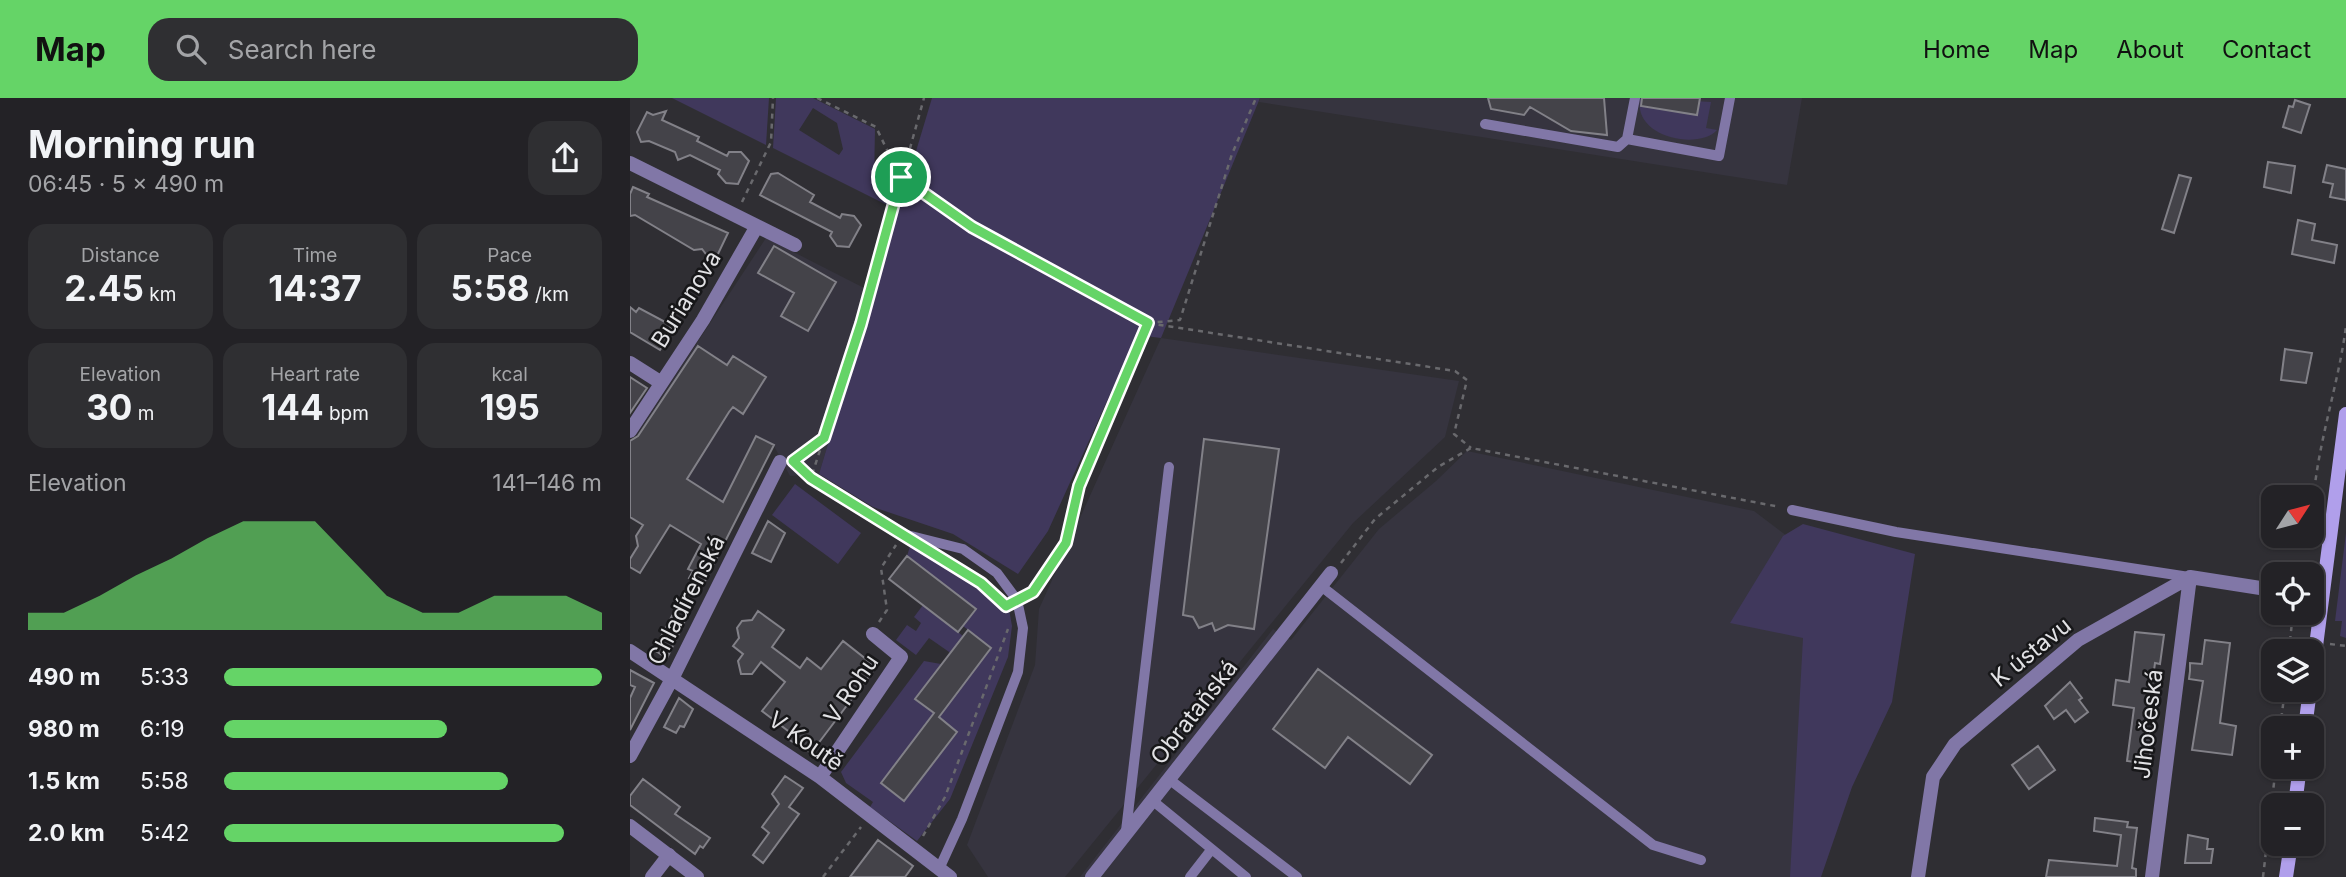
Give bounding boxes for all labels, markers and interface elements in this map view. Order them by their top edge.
search box [148,18,638,81]
text: Map [35,29,106,69]
icon: search [172,30,210,68]
text: Search here [228,34,376,65]
text: Home [1923,35,1990,64]
text: Map [2028,35,2078,64]
text: About [2116,35,2184,64]
text: Contact [2222,35,2311,64]
text: Morning run [28,121,256,167]
button: share [528,121,602,195]
pin [871,147,931,207]
icon: arrive [882,158,920,196]
text: 06:45 · 5 × 490 m [28,170,224,198]
text: Distance [81,244,160,267]
text: Time [293,244,337,267]
text: Pace [487,244,532,267]
street label: Burianova [645,245,727,353]
text: 2.45 [64,267,144,309]
text: 14:37 [268,267,362,309]
text: 5:58 [450,267,530,309]
text: km [144,283,176,306]
text: /km [530,283,569,306]
text: Elevation [80,363,161,386]
text: Heart rate [270,363,360,386]
text: kcal [492,363,528,386]
text: 30 [86,386,132,428]
text: 144 [261,386,324,428]
text: 195 [480,386,540,428]
text: m [132,402,154,425]
text: bpm [324,402,369,425]
text: Elevation [28,469,127,497]
text: 141–146 m [492,469,602,497]
north arrow [2261,485,2324,548]
map controls [2261,485,2324,856]
street label: Chladírenská [641,531,731,669]
button: locate [2261,562,2324,625]
street label: K ústavu [1986,611,2076,693]
button: layers [2261,639,2324,702]
street label: V Rohu [818,649,884,729]
street label: Obrataňská [1144,654,1244,770]
text: 490 m [28,663,100,691]
text: 5:33 [140,663,189,691]
street label: Jihočeská [2127,668,2169,780]
street label: V Koutě [763,705,849,777]
text: 980 m [28,715,100,743]
text: 6:19 [140,715,185,743]
button: + [2261,716,2324,779]
text: 1.5 km [28,767,100,795]
text: 5:58 [140,767,189,795]
button: − [2261,793,2324,856]
text: 2.0 km [28,819,105,847]
text: 5:42 [140,819,190,847]

